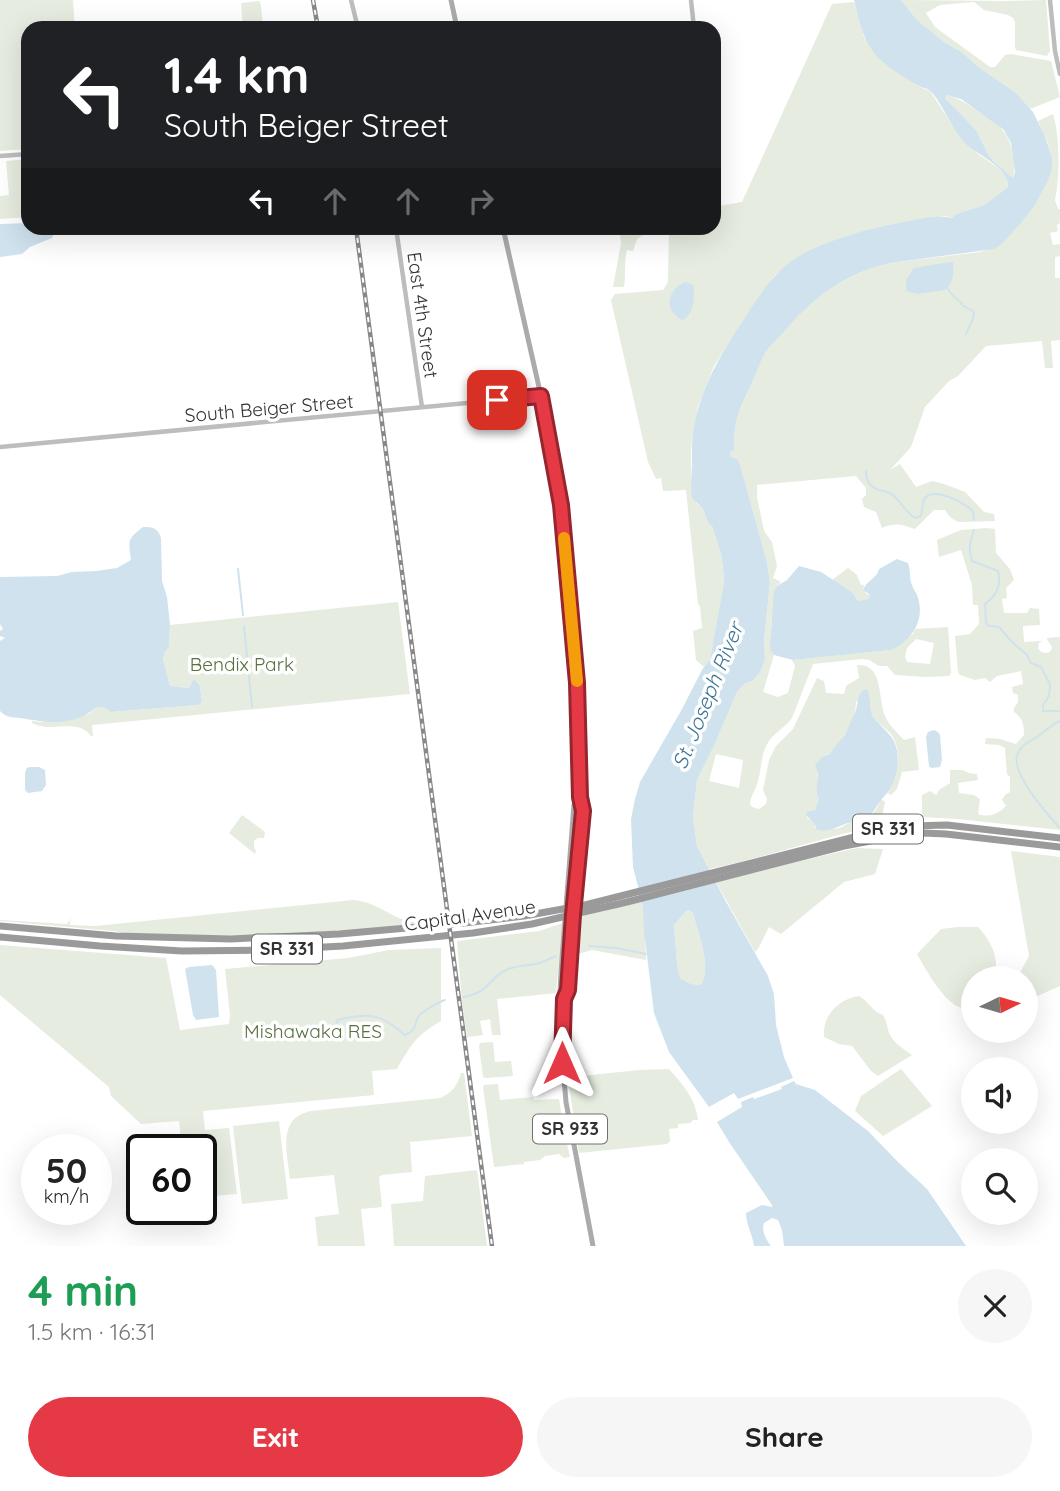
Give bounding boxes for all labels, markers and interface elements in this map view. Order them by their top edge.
text: 1.4 km [164,44,309,105]
icon: left [49,49,140,140]
text: South Beiger Street [164,105,449,145]
icon: left [243,182,281,220]
icon: ahead [316,182,354,220]
icon: ahead [389,182,427,220]
icon: right [462,182,500,220]
street label: East 4th Street [402,250,444,380]
pin [467,370,527,430]
icon: arrive [478,381,516,419]
street label: South Beiger Street [184,389,354,427]
water label: St. Joseph River [666,616,749,772]
park label: Bendix Park [190,652,294,676]
road number: SR 331 [853,814,923,844]
street label: Capital Avenue [403,894,537,936]
road number: SR 331 [252,934,322,964]
north arrow [961,966,1038,1043]
map controls [961,966,1038,1225]
park label: Mishawaka RES [244,1019,382,1043]
position arrow [525,1026,599,1100]
button: sound [961,1057,1038,1134]
road number: SR 933 [533,1114,607,1144]
speed limit sign: 60 [126,1134,217,1225]
text: 50 [46,1148,87,1192]
button: search [961,1148,1038,1225]
text: km/h [44,1185,89,1208]
text: 4 min [28,1264,138,1317]
button: close [958,1269,1032,1343]
text: 1.5 km · 16:31 [28,1317,156,1346]
button: Exit [28,1397,523,1477]
button: Share [537,1397,1032,1477]

